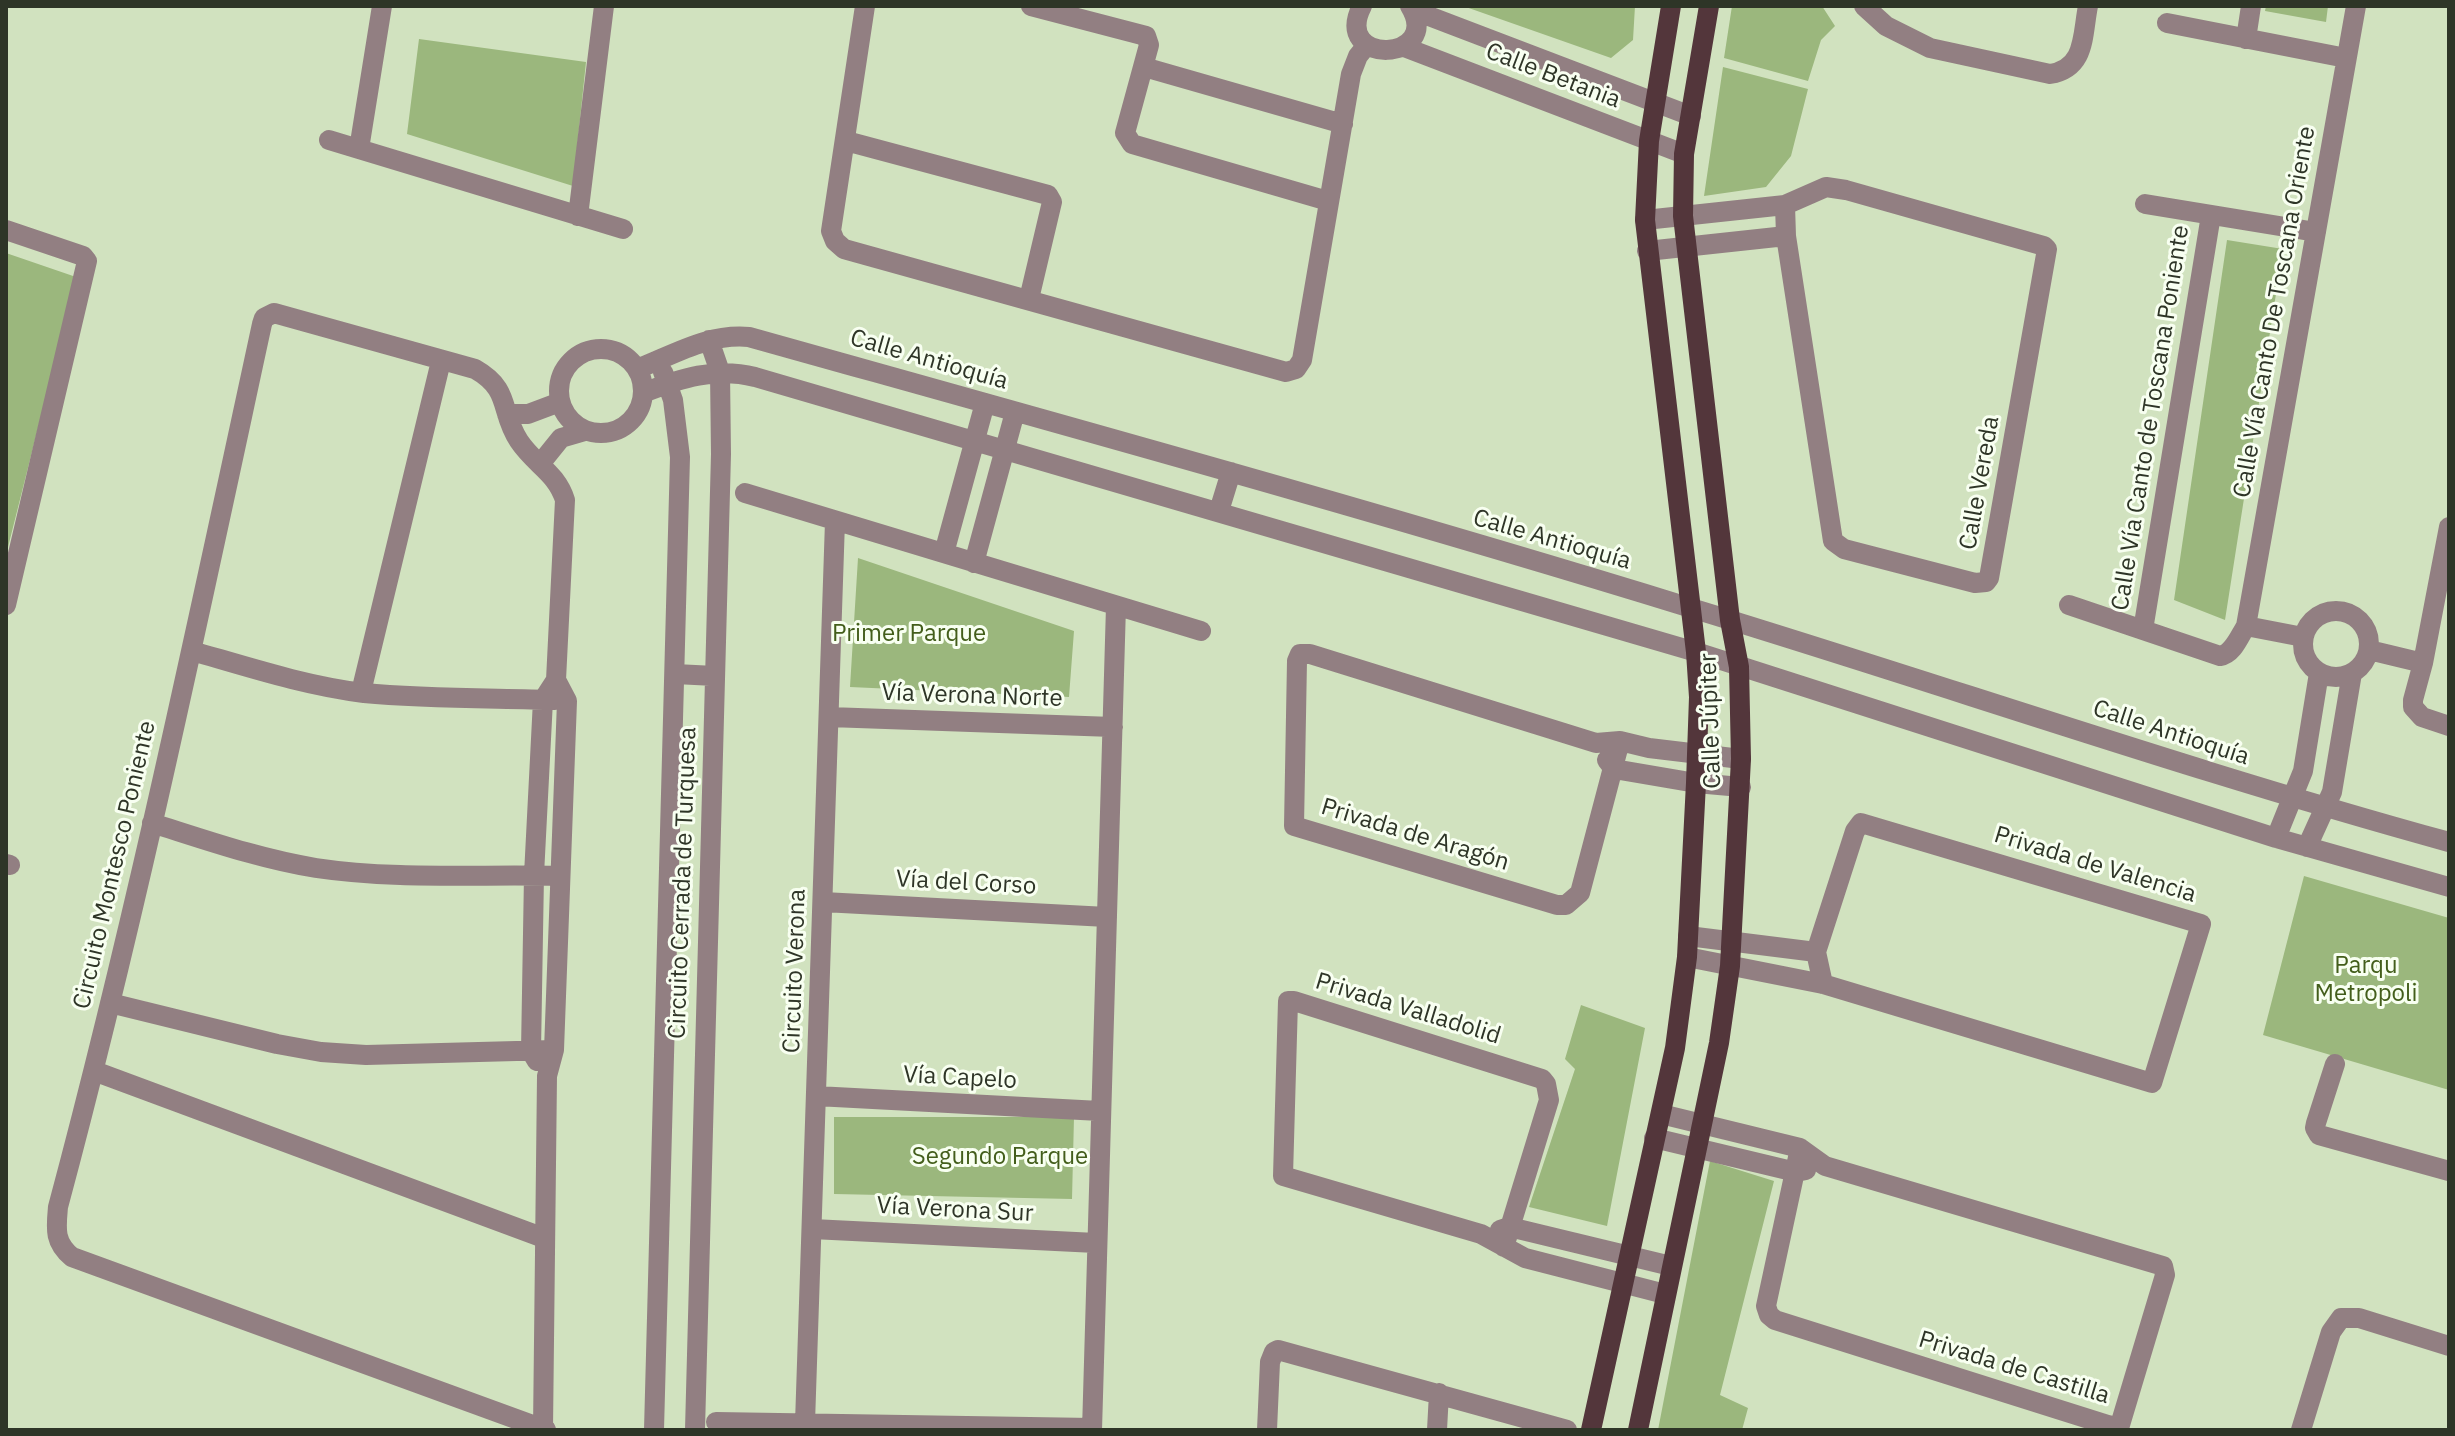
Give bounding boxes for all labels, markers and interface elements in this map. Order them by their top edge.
street label: Calle Betania [1482,37,1624,115]
street label: Calle Vía Canto De Toscana Oriente [2228,124,2322,500]
street label: Calle Vía Canto de Toscana Poniente [2106,223,2196,613]
street label: Calle Antioquía [847,324,1011,396]
street label: Calle Vereda [1954,414,2006,552]
street label: Calle Antioquía [1470,504,1634,576]
park label: Primer Parque [832,620,986,648]
street label: Calle Júpiter [1694,653,1728,789]
street label: Vía Verona Norte [881,678,1063,714]
street label: Calle Antioquía [2089,694,2253,772]
street label: Circuito Montesco Poniente [68,718,162,1012]
street label: Circuito Cerrada de Turquesa [663,726,703,1040]
street label: Privada de Aragón [1317,793,1513,877]
street label: Privada de Valencia [1991,821,2199,909]
street label: Vía del Corso [895,865,1037,901]
street label: Circuito Verona [778,888,812,1054]
park label: Parqu Metropoli [2314,952,2418,1008]
street label: Privada Valladolid [1312,967,1504,1051]
street label: Vía Capelo [902,1061,1018,1095]
park label: Segundo Parque [912,1143,1088,1171]
street label: Vía Verona Sur [876,1192,1034,1228]
street label: Privada de Castilla [1915,1325,2113,1411]

